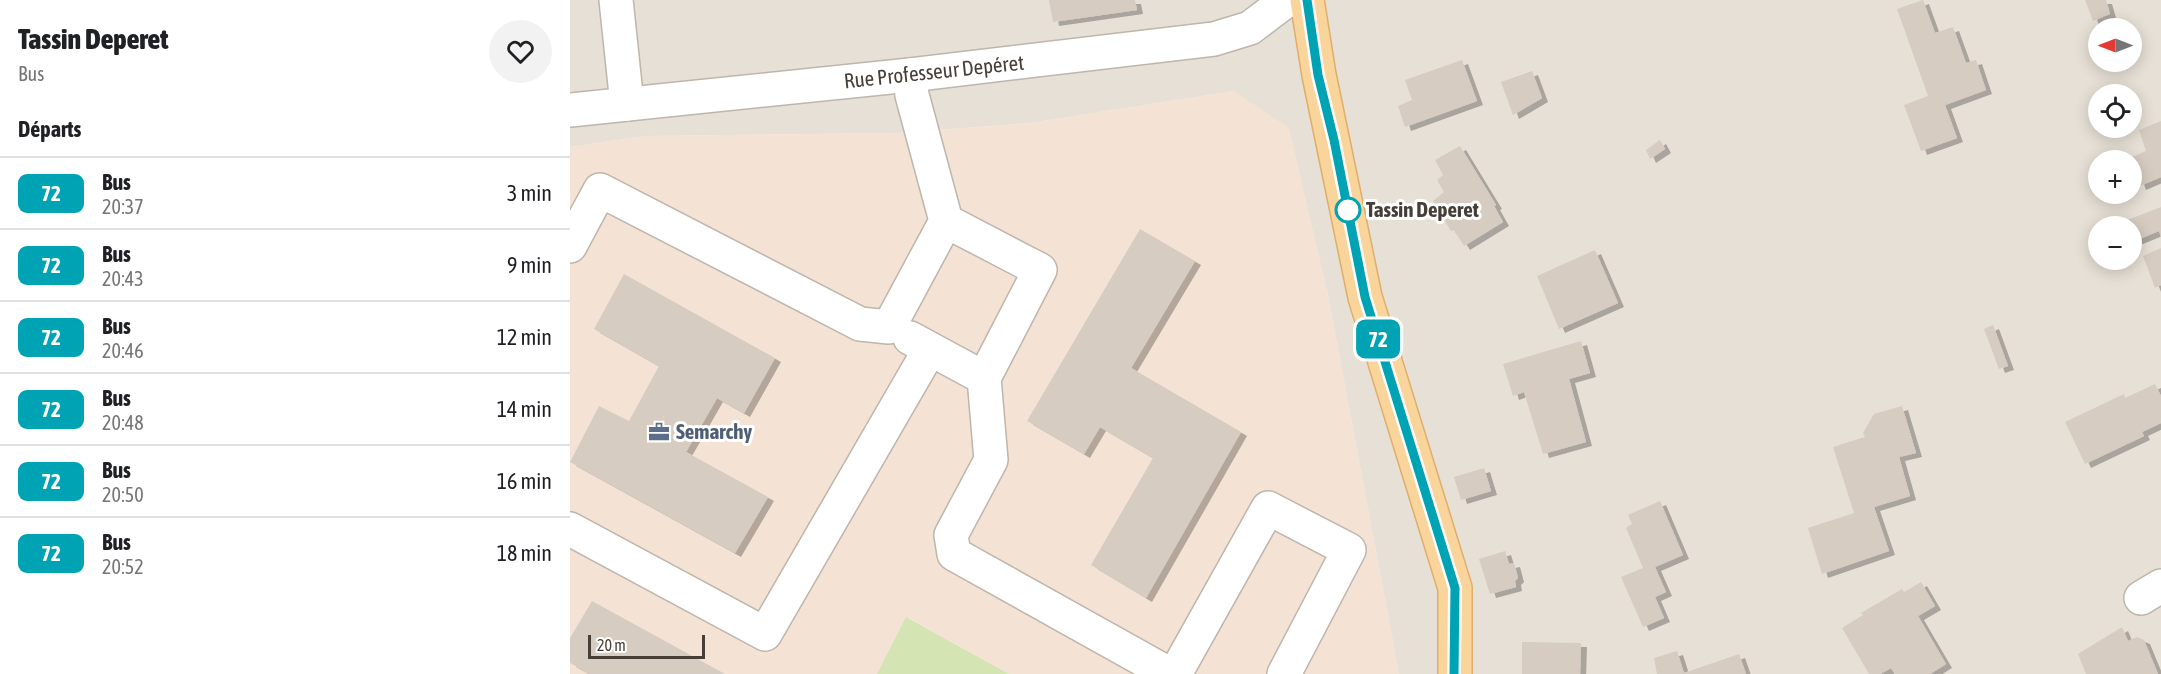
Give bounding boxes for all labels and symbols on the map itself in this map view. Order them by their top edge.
north arrow [2088,18,2142,72]
street label: Rue Professeur Depéret [843,50,1025,92]
marker: Tassin Deperet [1335,197,1361,223]
place label: Tassin Deperet [1366,197,1479,221]
line badge: 72 [1351,320,1405,358]
place label: Semarchy [676,419,752,443]
office icon: Semarchy [647,420,671,444]
scale bar [588,632,705,660]

